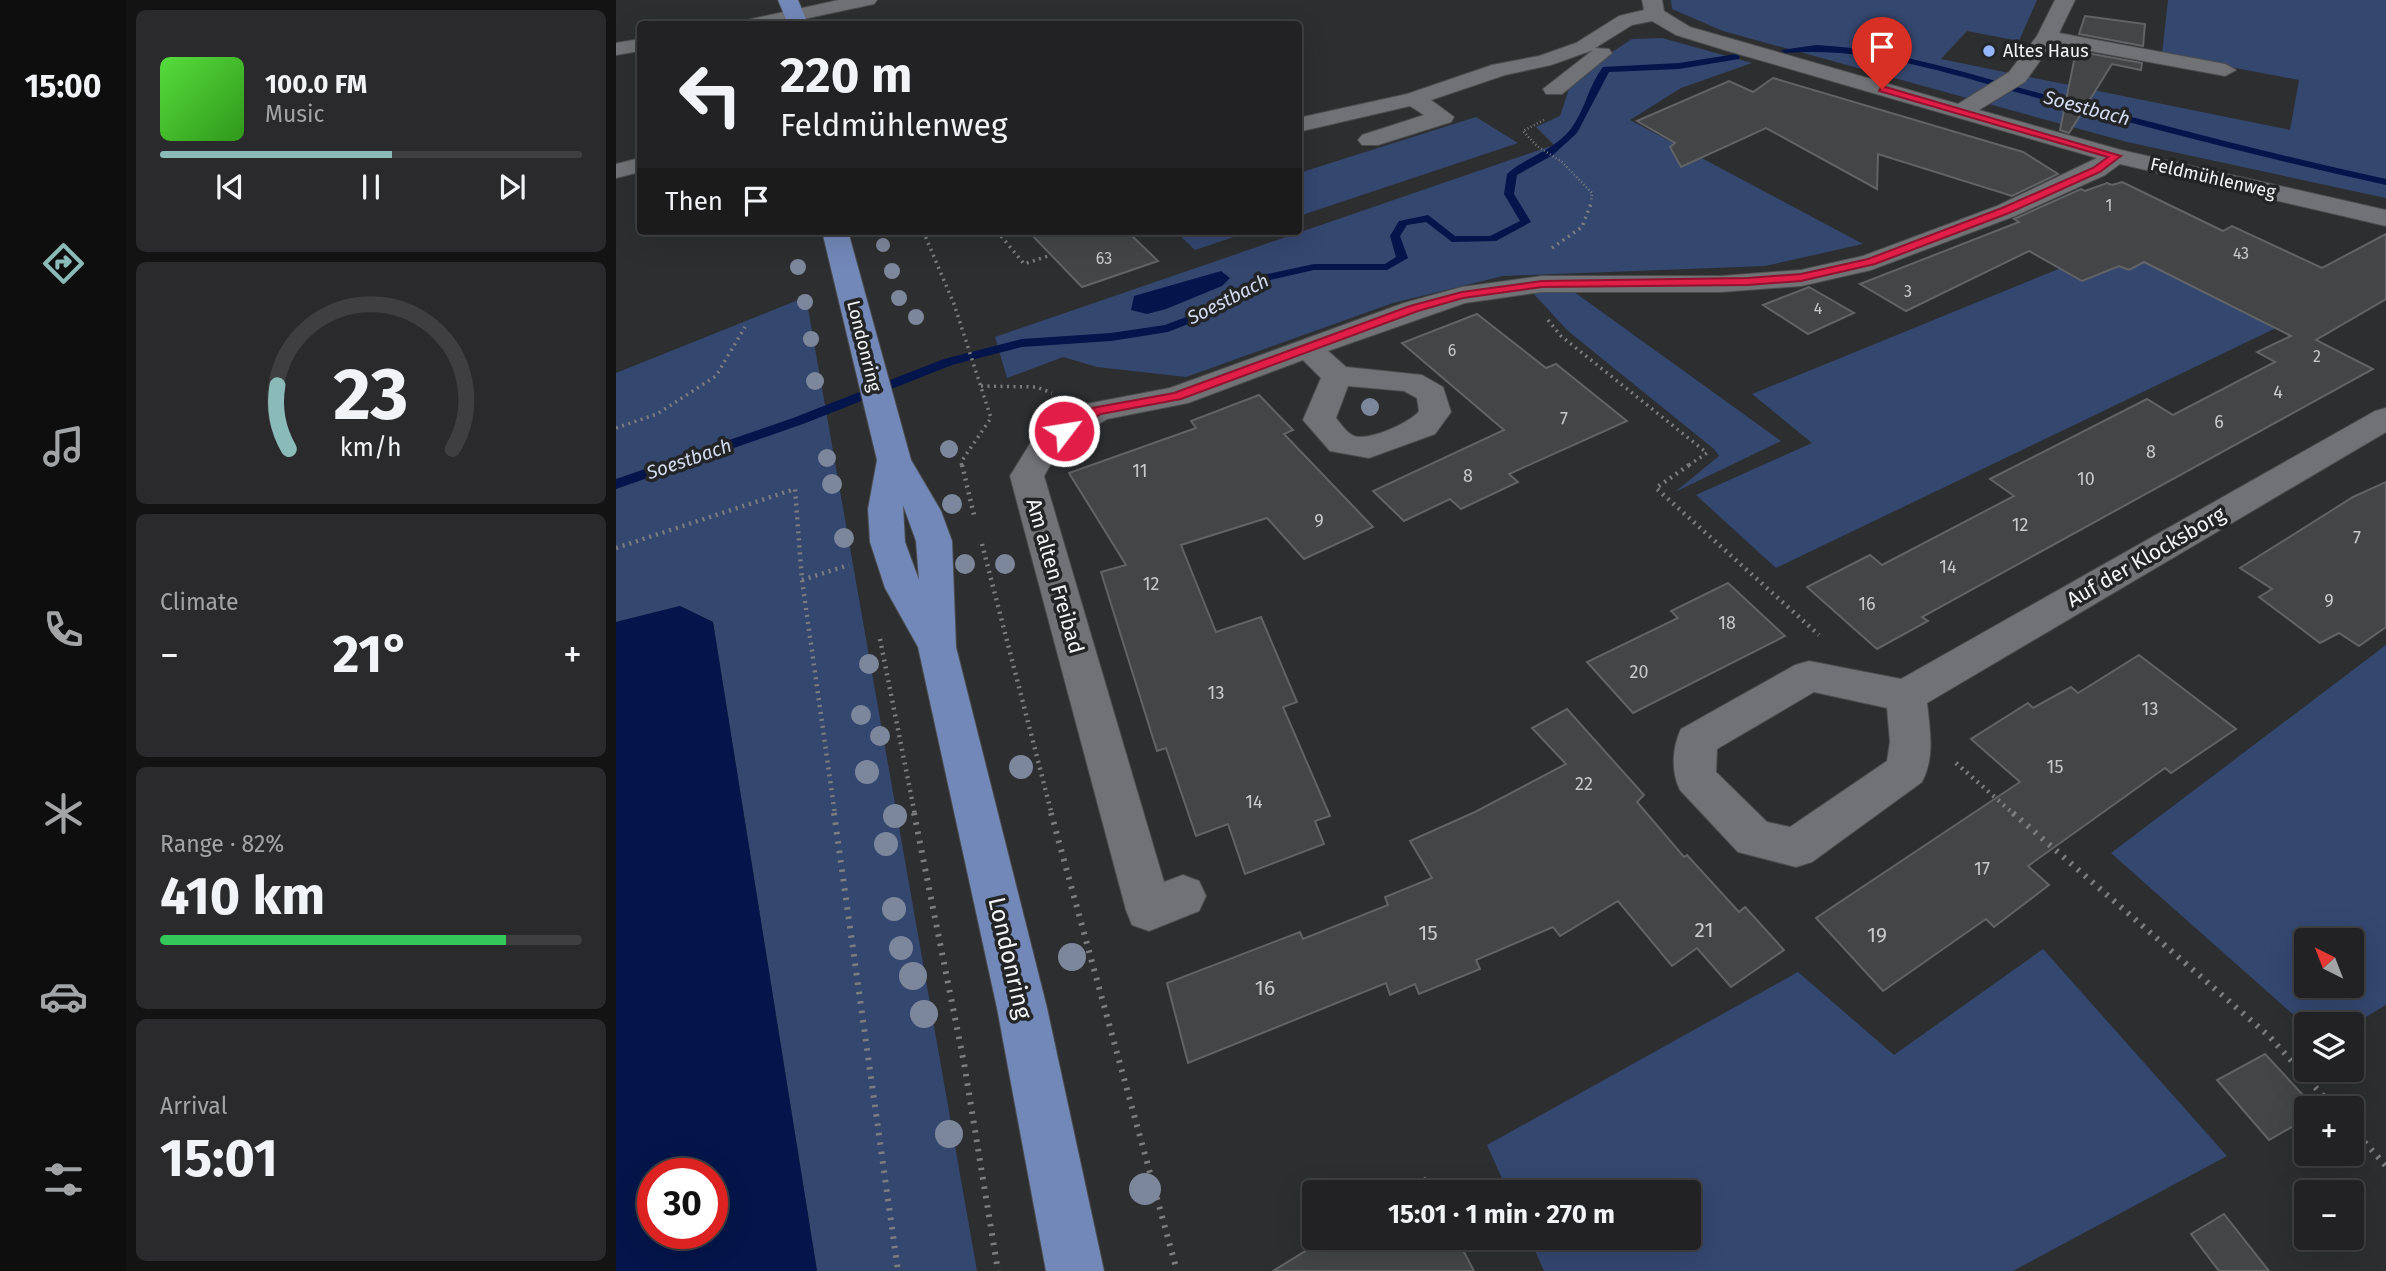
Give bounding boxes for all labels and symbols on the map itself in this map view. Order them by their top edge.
pin [1852,17,1912,89]
place label: Altes Haus [2003,40,2089,62]
marker: Altes Haus [1981,43,1997,59]
water label: Soestbach [2040,85,2133,131]
street label: Feldmühlenweg [2148,153,2278,203]
house number: 1 [2106,196,2112,215]
house number: 43 [2233,244,2249,263]
house number: 63 [1096,249,1112,268]
water label: Soestbach [1183,269,1273,330]
house number: 3 [1904,282,1912,301]
street label: Londonring [842,298,886,395]
house number: 4 [1814,299,1823,318]
house number: 6 [1448,341,1456,360]
house number: 2 [2313,347,2321,366]
house number: 4 [2273,381,2283,403]
position arrow [1027,394,1101,468]
house number: 7 [1560,408,1568,430]
house number: 6 [2214,411,2224,433]
water label: Soestbach [643,434,735,485]
house number: 8 [2146,441,2156,463]
house number: 11 [1132,460,1148,482]
house number: 8 [1463,465,1473,487]
house number: 10 [2077,468,2095,490]
street label: Am alten Freibad [1020,495,1090,657]
street label: Auf der Klocksborg [2062,501,2230,613]
house number: 9 [1314,510,1324,532]
house number: 12 [2012,514,2028,536]
house number: 7 [2353,527,2361,549]
house number: 14 [1939,556,1957,578]
house number: 12 [1143,573,1159,595]
house number: 9 [2324,590,2334,612]
house number: 16 [1858,593,1876,615]
house number: 18 [1718,612,1736,634]
house number: 20 [1630,661,1648,683]
house number: 13 [1208,682,1224,704]
house number: 13 [2142,698,2158,720]
house number: 15 [2047,756,2063,778]
house number: 22 [1575,773,1593,795]
house number: 14 [1245,791,1263,813]
house number: 17 [1974,858,1990,880]
street label: Londonring [982,894,1038,1022]
house number: 21 [1695,917,1713,943]
house number: 15 [1418,920,1438,946]
house number: 19 [1867,922,1887,948]
north arrow [2294,928,2364,998]
house number: 16 [1255,975,1275,1001]
speed limit sign: 30 [637,1158,728,1249]

